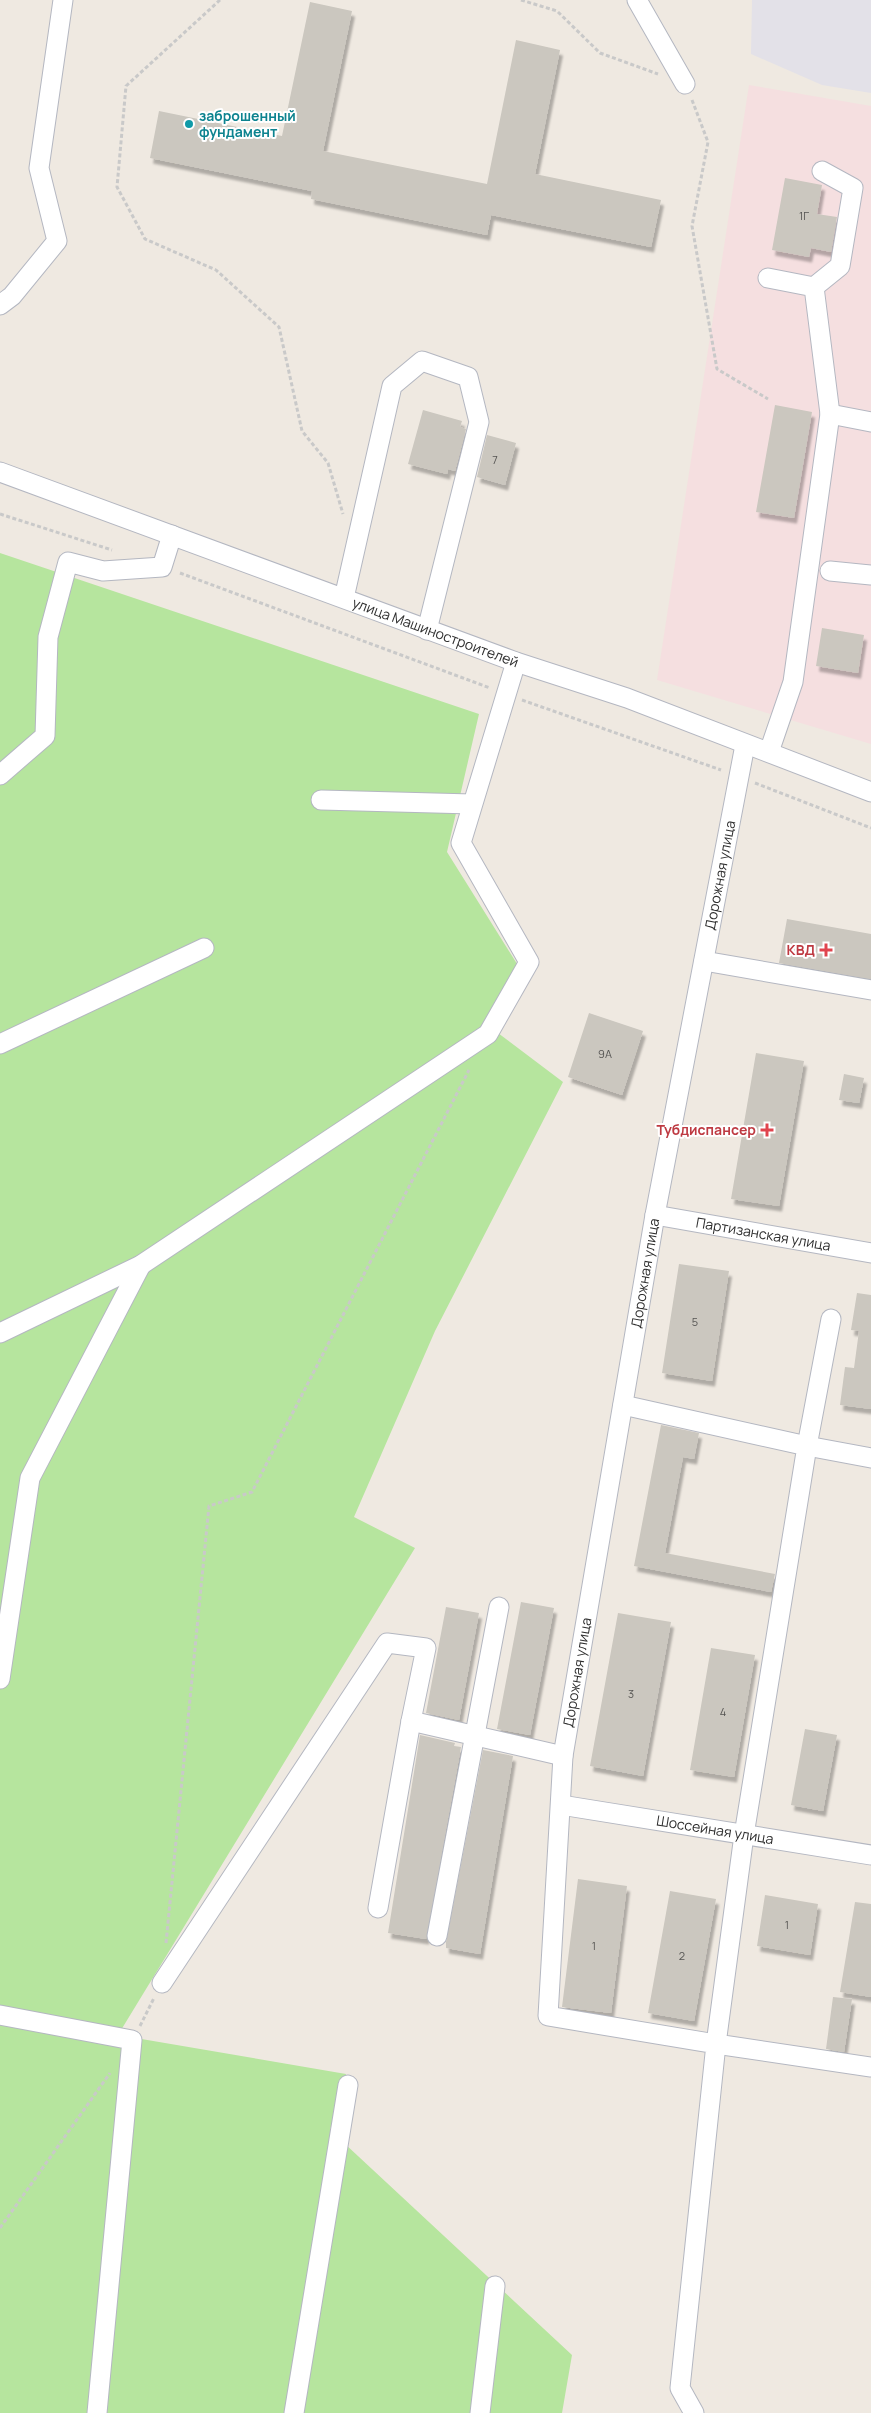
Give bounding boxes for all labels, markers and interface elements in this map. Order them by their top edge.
place label: заброшенный фундамент [199,106,296,141]
marker: заброшенный фундамент [183,118,195,130]
house number: 1Г [799,208,809,223]
house number: 7 [492,452,498,467]
street label: улица Машиностроителей [350,593,521,671]
street label: Дорожная улица [700,819,739,931]
place label: КВД [787,940,815,959]
marker: КВД [819,943,833,957]
house number: 9А [598,1046,612,1061]
place label: Тубдиспансер [656,1120,756,1139]
marker: Тубдиспансер [760,1123,774,1137]
street label: Партизанская улица [695,1212,832,1255]
street label: Дорожная улица [626,1217,663,1329]
house number: 5 [692,1314,698,1329]
street label: Дорожная улица [558,1616,595,1729]
house number: 3 [628,1686,634,1701]
house number: 4 [720,1704,726,1719]
street label: Шоссейная улица [655,1811,775,1848]
house number: 1 [785,1917,789,1932]
house number: 1 [592,1938,596,1953]
house number: 2 [679,1948,685,1963]

